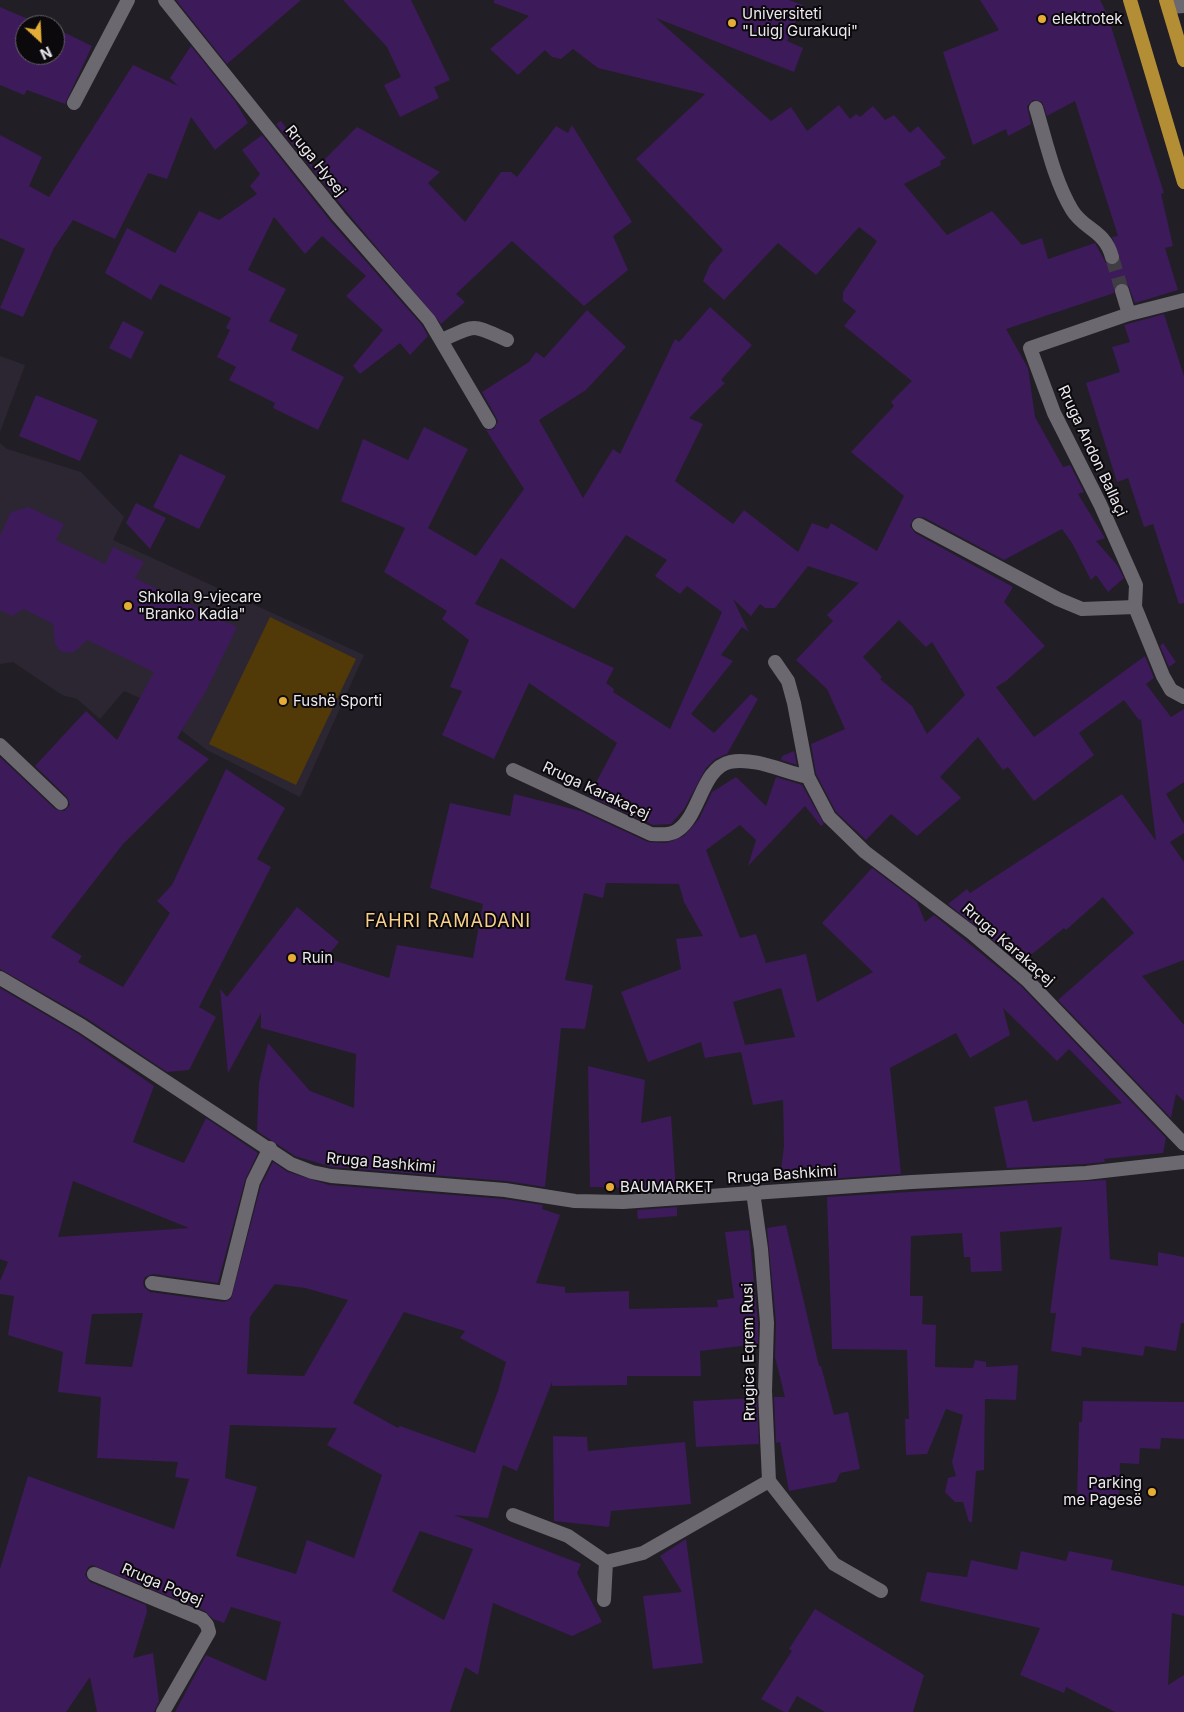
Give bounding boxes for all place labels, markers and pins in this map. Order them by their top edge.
place label: Universiteti "Luigj Gurakuqi" [742,5,858,40]
place label: elektrotek [1052,10,1122,28]
marker: elektrotek [1036,13,1048,25]
marker: Universiteti "Luigj Gurakuqi" [726,17,738,29]
place label: Shkolla 9-vjecare "Branko Kadia" [138,588,262,623]
marker: Shkolla 9-vjecare "Branko Kadia" [122,600,134,612]
place label: Fushë Sporti [293,692,382,710]
marker: Fushë Sporti [277,695,289,707]
place label: Ruin [302,949,333,967]
marker: Ruin [286,952,298,964]
place label: BAUMARKET [620,1178,713,1196]
marker: BAUMARKET [604,1181,616,1193]
place label: Parking me Pagesë [1063,1474,1142,1509]
marker: Parking me Pagesë [1146,1486,1158,1498]

